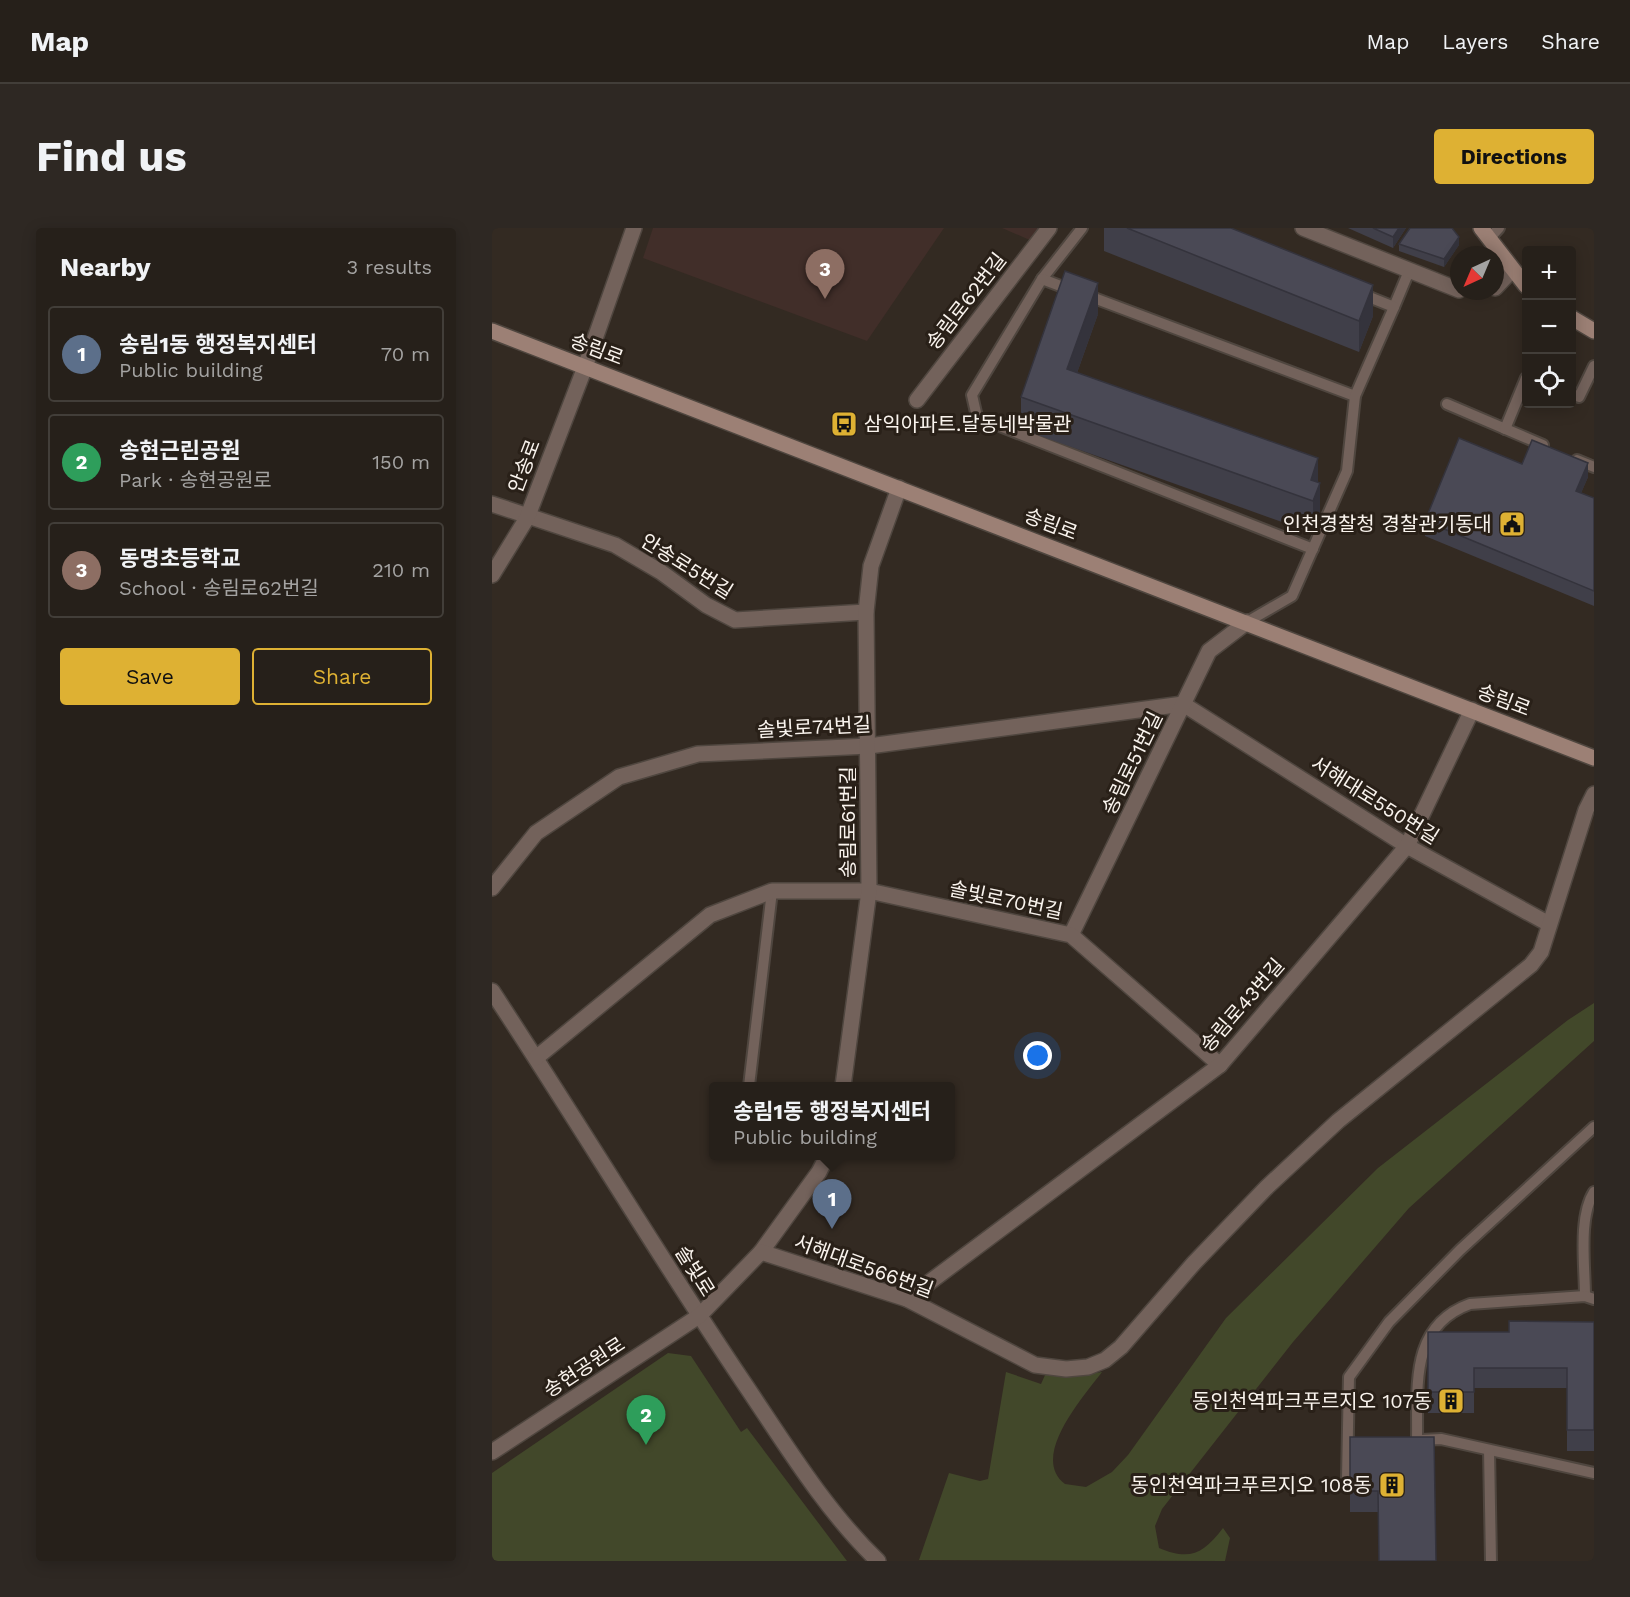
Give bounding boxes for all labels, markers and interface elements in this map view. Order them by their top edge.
text: Map [30,25,89,58]
text: Map [1366,29,1409,54]
text: Layers [1442,29,1508,54]
text: Share [1541,29,1600,54]
button: Directions [1434,129,1594,184]
text: Find us [36,132,187,181]
north arrow [1450,246,1504,300]
map controls [1522,246,1576,408]
button: + [1522,246,1576,300]
street label: 송림로62번길 [921,248,1011,354]
pin: 3 [806,250,844,299]
text: Nearby [60,252,151,282]
text: 3 results [347,255,432,279]
button: − [1522,300,1576,354]
street label: 송림로 [567,328,627,370]
text: 송림1동 행정복지센터 [119,332,317,357]
text: 1 [77,342,86,366]
text: 70 m [381,342,430,366]
button: locate [1522,354,1576,408]
text: Public building [119,358,263,382]
bus stop icon: 삼익아파트.달동네박물관 [829,409,859,439]
place label: 삼익아파트.달동네박물관 [864,412,1072,436]
street label: 안송로 [503,436,545,496]
text: 송현근린공원 [119,438,240,463]
text: 2 [76,450,87,474]
text: 150 m [372,450,430,474]
text: Park · 송현공원로 [119,468,272,492]
street label: 송림로 [1021,503,1081,545]
public building icon: 인천경찰청 경찰관기동대 [1497,509,1527,539]
place label: 인천경찰청 경찰관기동대 [1283,512,1492,536]
street label: 안송로5번길 [637,528,737,604]
text: 동명초등학교 [119,546,240,571]
text: 3 [76,558,87,582]
text: 210 m [372,558,430,582]
text: School · 송림로62번길 [119,576,319,600]
button: Save [60,648,240,705]
button: Share [252,648,432,705]
street label: 송림로 [1474,679,1534,721]
street label: 송림로51번길 [1097,708,1167,818]
street label: 솔빛로74번길 [756,712,872,742]
street label: 서해대로550번길 [1307,751,1443,849]
street label: 송림로61번길 [836,766,860,878]
street label: 솔빛로70번길 [947,876,1065,924]
street label: 송림로43번길 [1195,953,1289,1057]
your location [1023,1041,1052,1070]
popup [709,1082,955,1160]
text: 송림1동 행정복지센터 [733,1099,931,1124]
text: Public building [733,1125,877,1149]
pin: 1 [812,1180,852,1229]
street label: 서해대로566번길 [791,1230,937,1302]
street label: 솔빛로 [670,1241,720,1301]
street label: 송현공원로 [539,1332,629,1402]
building icon: 동인천역파크푸르지오 107동 [1436,1386,1466,1416]
place label: 동인천역파크푸르지오 107동 [1192,1389,1432,1413]
pin: 2 [626,1396,666,1445]
building icon: 동인천역파크푸르지오 108동 [1377,1470,1407,1500]
place label: 동인천역파크푸르지오 108동 [1131,1473,1372,1497]

